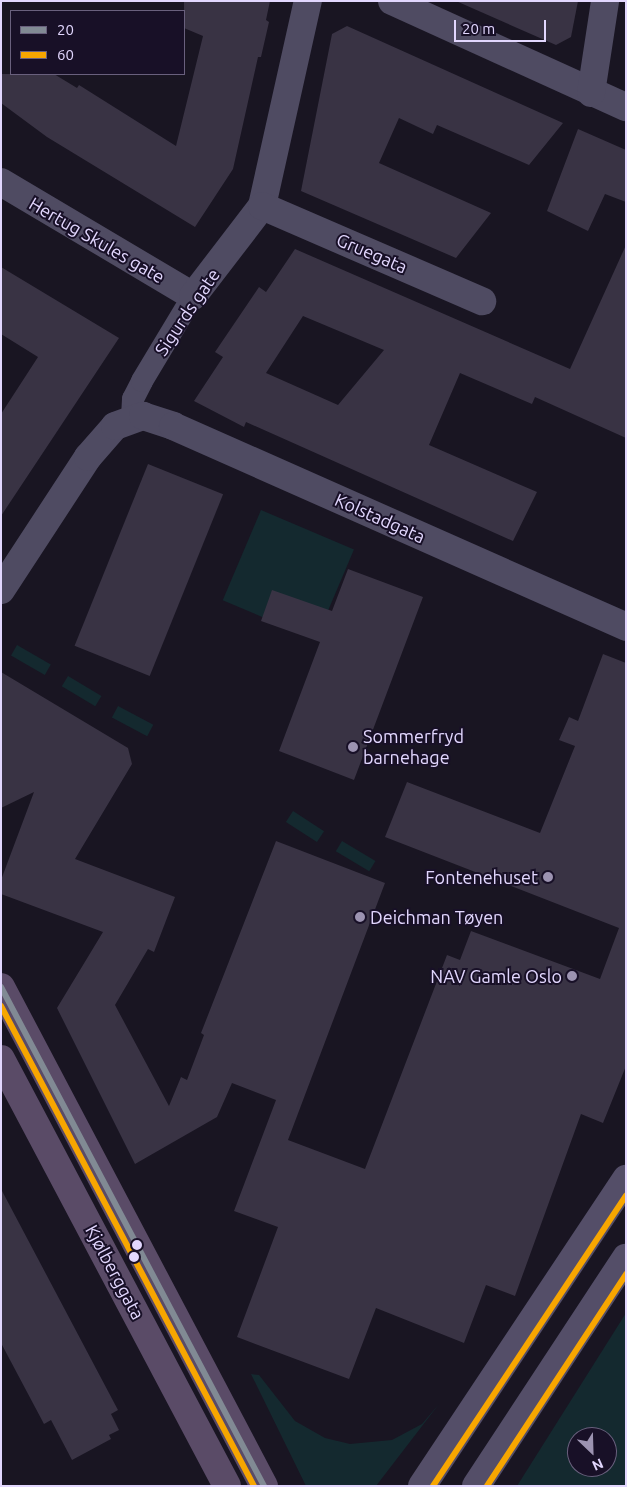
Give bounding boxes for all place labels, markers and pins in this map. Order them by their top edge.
place label: Sommerfryd barnehage [363,726,464,769]
marker: Sommerfryd barnehage [347,741,359,753]
place label: Fontenehuset [425,866,538,888]
marker: Fontenehuset [542,871,554,883]
place label: Deichman Tøyen [370,906,503,928]
marker: Deichman Tøyen [354,911,366,923]
place label: NAV Gamle Oslo [430,965,562,987]
marker: NAV Gamle Oslo [566,970,578,982]
unlabelled marker [132,1240,142,1250]
unlabelled marker [129,1252,139,1262]

